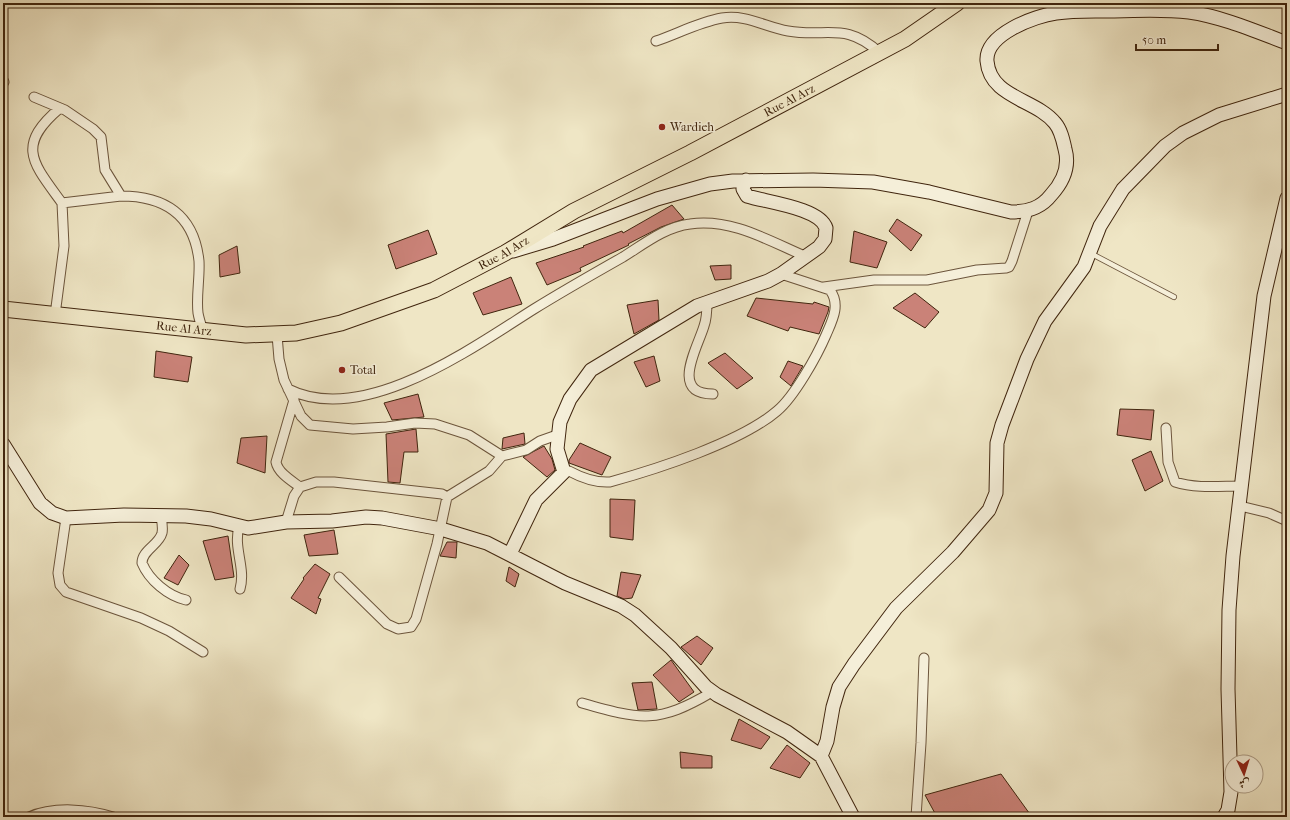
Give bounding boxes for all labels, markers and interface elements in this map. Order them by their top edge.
scale bar [1136,26,1218,52]
text: 50 m [1142,33,1166,47]
street label: Rue Al Arz [761,81,818,120]
place label: Wardieh [669,120,714,134]
marker: Wardieh [657,122,667,132]
street label: Rue Al Arz [476,233,532,273]
street label: Rue Al Arz [156,318,213,338]
place label: Total [350,363,377,377]
marker: Total [337,365,347,375]
north arrow [1224,754,1264,794]
text: ش [1239,777,1251,790]

